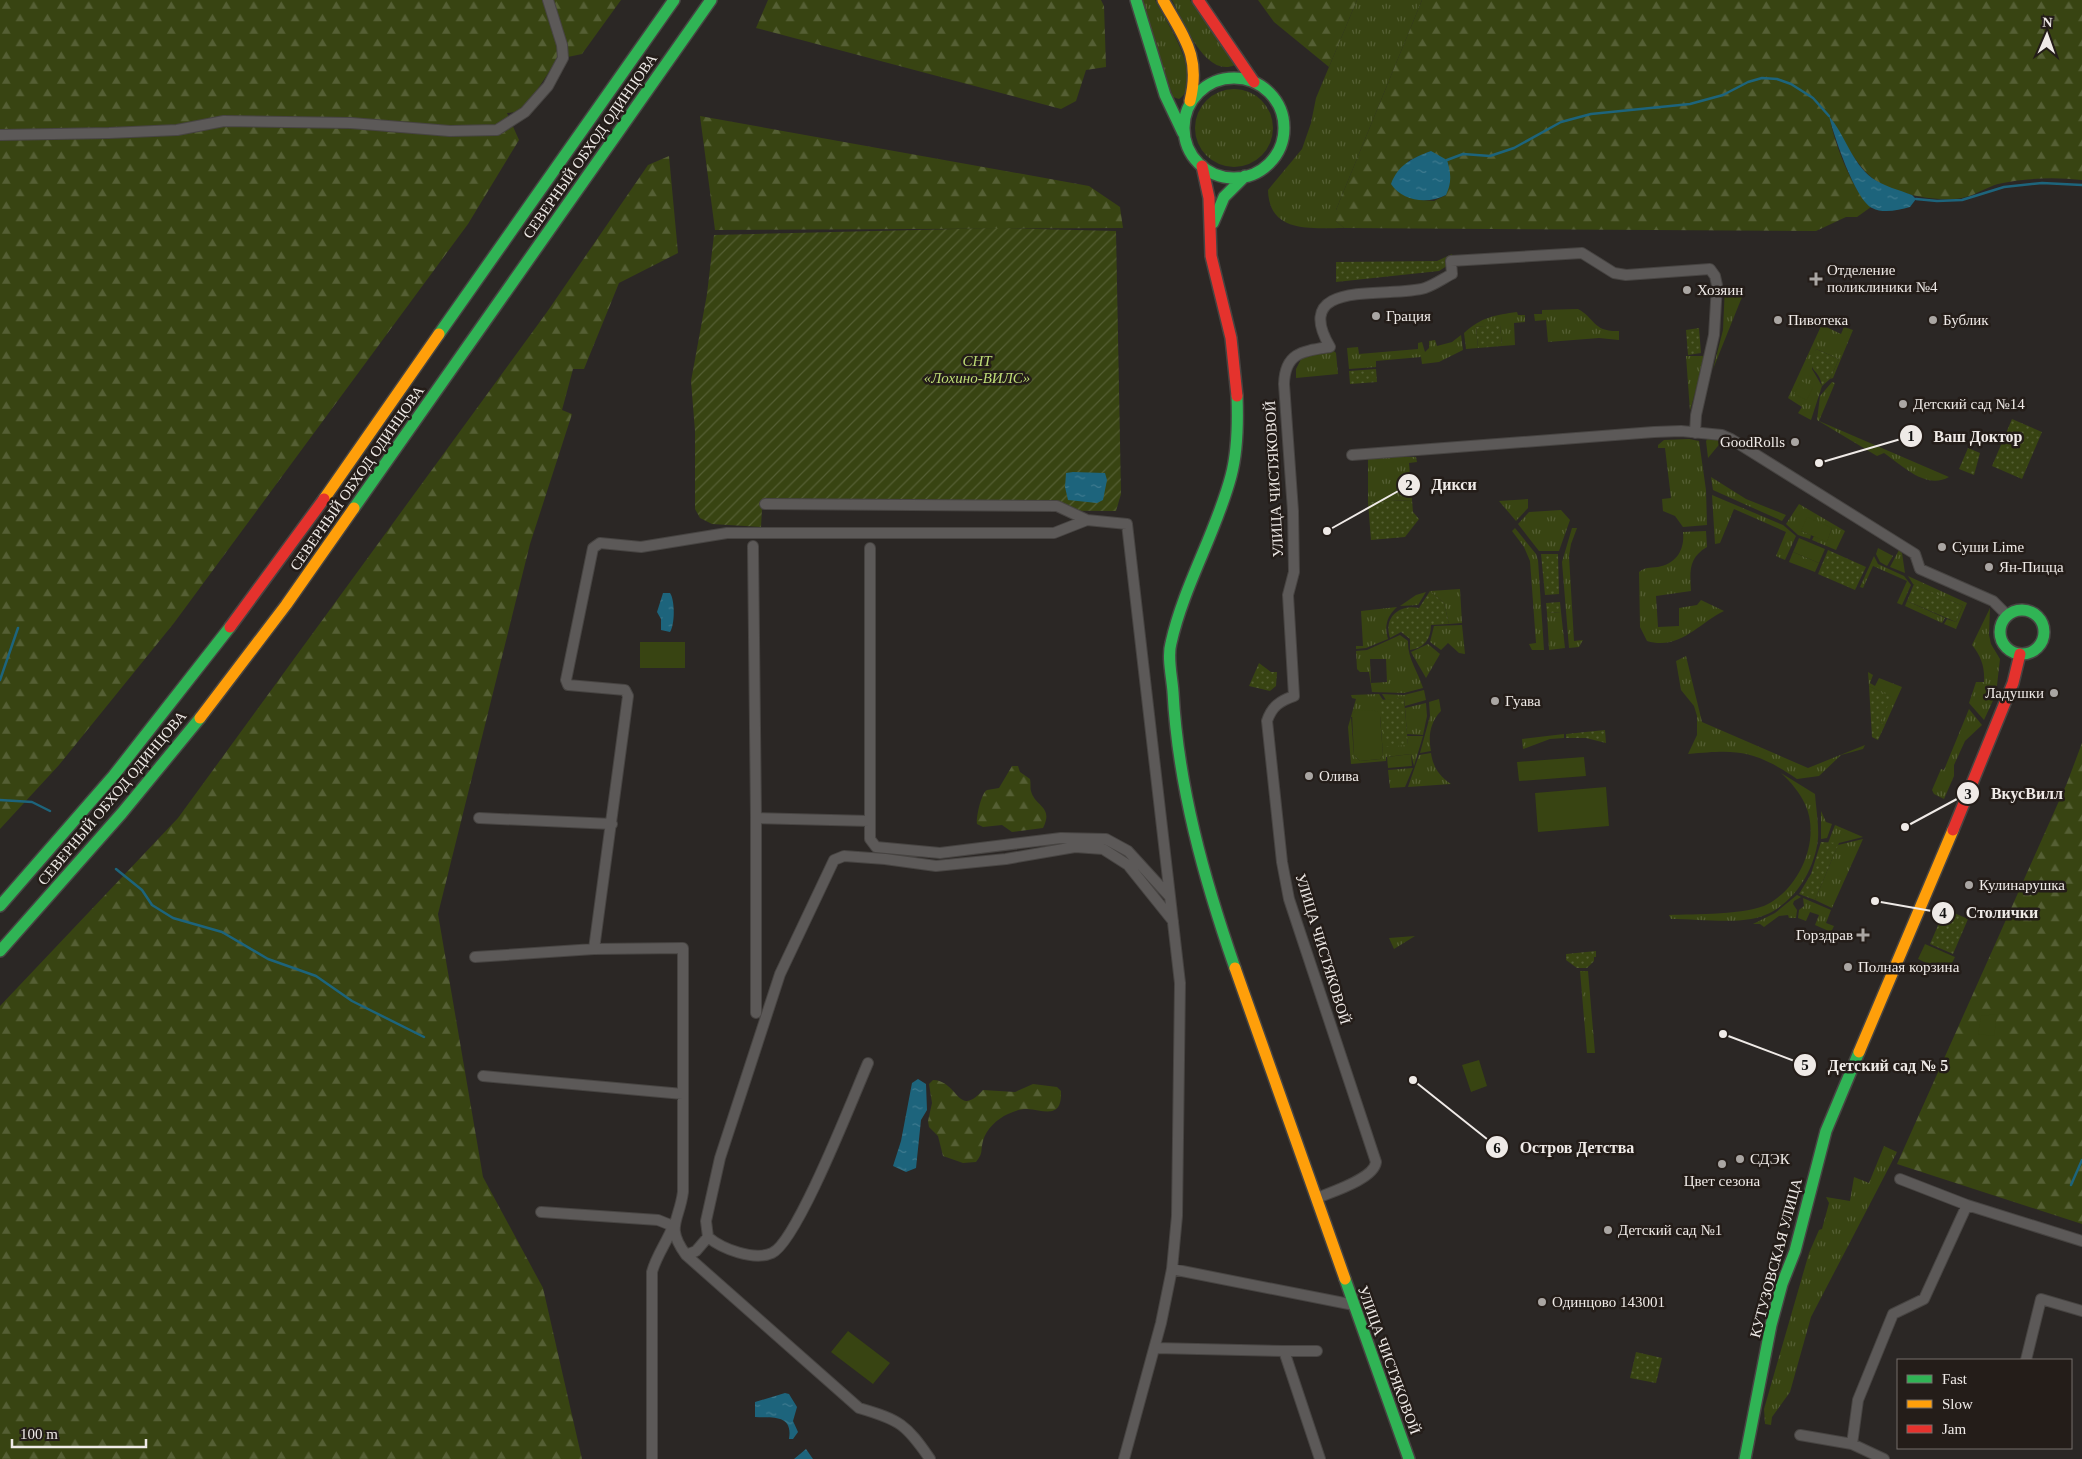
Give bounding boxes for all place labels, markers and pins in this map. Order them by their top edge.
place label: Отделение поликлиники №4 [1827,262,1938,295]
marker: Отделение поликлиники №4 [1809,272,1823,286]
place label: Хозяин [1697,282,1743,298]
marker: Хозяин [1681,284,1693,296]
place label: Грация [1386,308,1431,324]
marker: Грация [1370,310,1382,322]
place label: Пивотека [1788,312,1848,328]
place label: Бублик [1943,312,1989,328]
marker: Пивотека [1772,314,1784,326]
marker: Бублик [1927,314,1939,326]
place label: Детский сад №14 [1913,396,2025,412]
marker: Детский сад №14 [1897,398,1909,410]
callout: Ваш Доктор [1899,421,2033,452]
place label: GoodRolls [1720,434,1785,450]
marker: GoodRolls [1789,436,1801,448]
callout: Дикси [1396,469,1486,500]
place label: Суши Lime [1952,539,2024,555]
marker: Суши Lime [1936,541,1948,553]
place label: Ян-Пицца [1999,559,2064,575]
marker: Ян-Пицца [1983,561,1995,573]
place label: Ладушки [1985,685,2044,701]
marker: Ладушки [2048,687,2060,699]
place label: Гуава [1505,693,1541,709]
marker: Гуава [1489,695,1501,707]
place label: Олива [1319,768,1359,784]
marker: Олива [1303,770,1315,782]
callout: ВкусВилл [1956,778,2073,809]
place label: Кулинарушка [1979,877,2065,893]
marker: Кулинарушка [1963,879,1975,891]
callout: Столички [1931,897,2048,928]
place label: Горздрав [1796,927,1853,943]
marker: Горздрав [1857,929,1869,941]
place label: Полная корзина [1858,959,1960,975]
marker: Полная корзина [1842,961,1854,973]
callout: Детский сад № 5 [1792,1050,1958,1081]
callout: Остров Детства [1485,1132,1644,1163]
place label: СДЭК [1750,1151,1791,1167]
marker: СДЭК [1734,1153,1746,1165]
marker: Цвет сезона [1716,1158,1728,1170]
place label: Цвет сезона [1684,1173,1761,1189]
place label: Детский сад №1 [1618,1222,1722,1238]
marker: Детский сад №1 [1602,1224,1614,1236]
place label: Одинцово 143001 [1552,1294,1665,1310]
marker: Одинцово 143001 [1536,1296,1548,1308]

